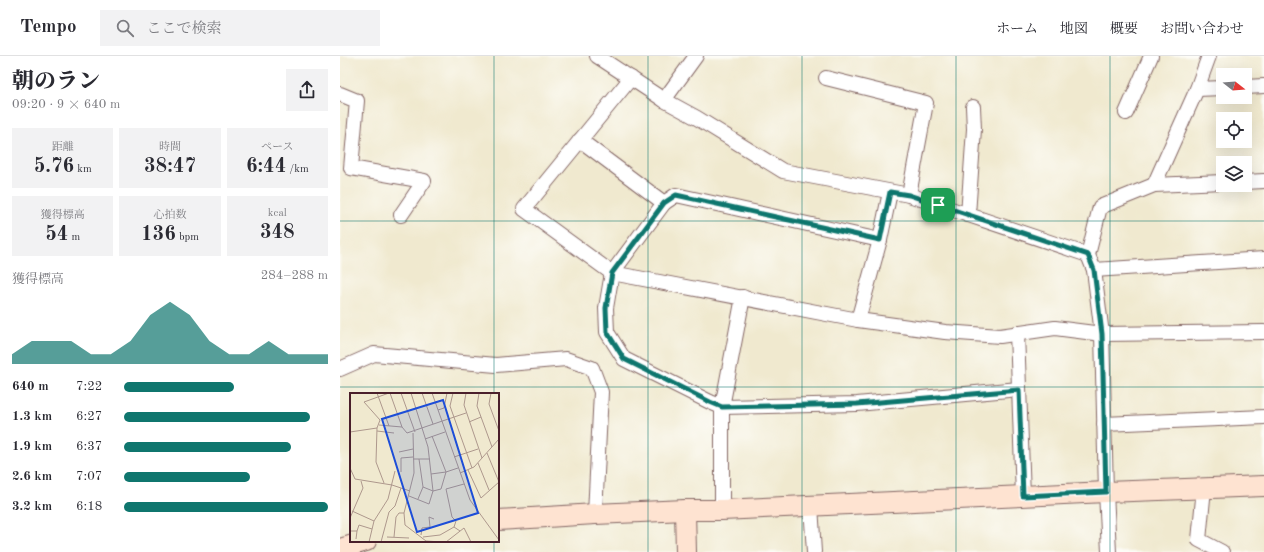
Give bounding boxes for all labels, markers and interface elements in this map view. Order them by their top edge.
search box [100,10,380,46]
icon: search [114,17,136,39]
text: Tempo [20,18,76,37]
text: ここで検索 [146,22,221,37]
text: ホーム [996,22,1038,36]
text: 地図 [1060,22,1088,36]
text: 概要 [1110,22,1138,36]
text: お問い合わせ [1160,22,1244,36]
north arrow [1216,68,1252,104]
map controls [1216,68,1252,192]
button: share [286,69,328,111]
text: 朝のラン [12,71,100,93]
text: 09:20 · 9 × 640 m [12,98,120,111]
button: locate [1216,112,1252,148]
text: 距離 [52,142,74,153]
text: 時間 [159,142,181,153]
text: ペース [261,142,294,153]
button: layers [1216,156,1252,192]
text: 5.76 [34,157,74,177]
text: 38:47 [144,157,196,177]
text: 6:44 [246,157,286,177]
text: km [74,164,92,175]
text: /km [286,164,309,175]
pin [921,188,955,222]
icon: arrive [927,194,949,216]
text: kcal [268,208,287,219]
text: 獲得標高 [41,210,85,221]
text: 心拍数 [153,210,186,221]
text: 348 [260,223,295,243]
text: 54 [45,225,68,245]
text: 136 [141,225,176,245]
text: m [68,232,80,243]
text: bpm [176,232,199,243]
text: 284–288 m [261,269,328,282]
text: 獲得標高 [12,273,64,286]
text: 640 m [12,380,49,393]
text: 7:22 [76,380,102,393]
inset map [350,393,499,542]
text: 1.3 km [12,410,52,423]
text: 6:27 [76,410,102,423]
text: 1.9 km [12,440,52,453]
text: 6:37 [76,440,102,453]
text: 2.6 km [12,470,52,483]
text: 7:07 [76,470,102,483]
text: 3.2 km [12,500,52,513]
text: 6:18 [76,500,102,513]

